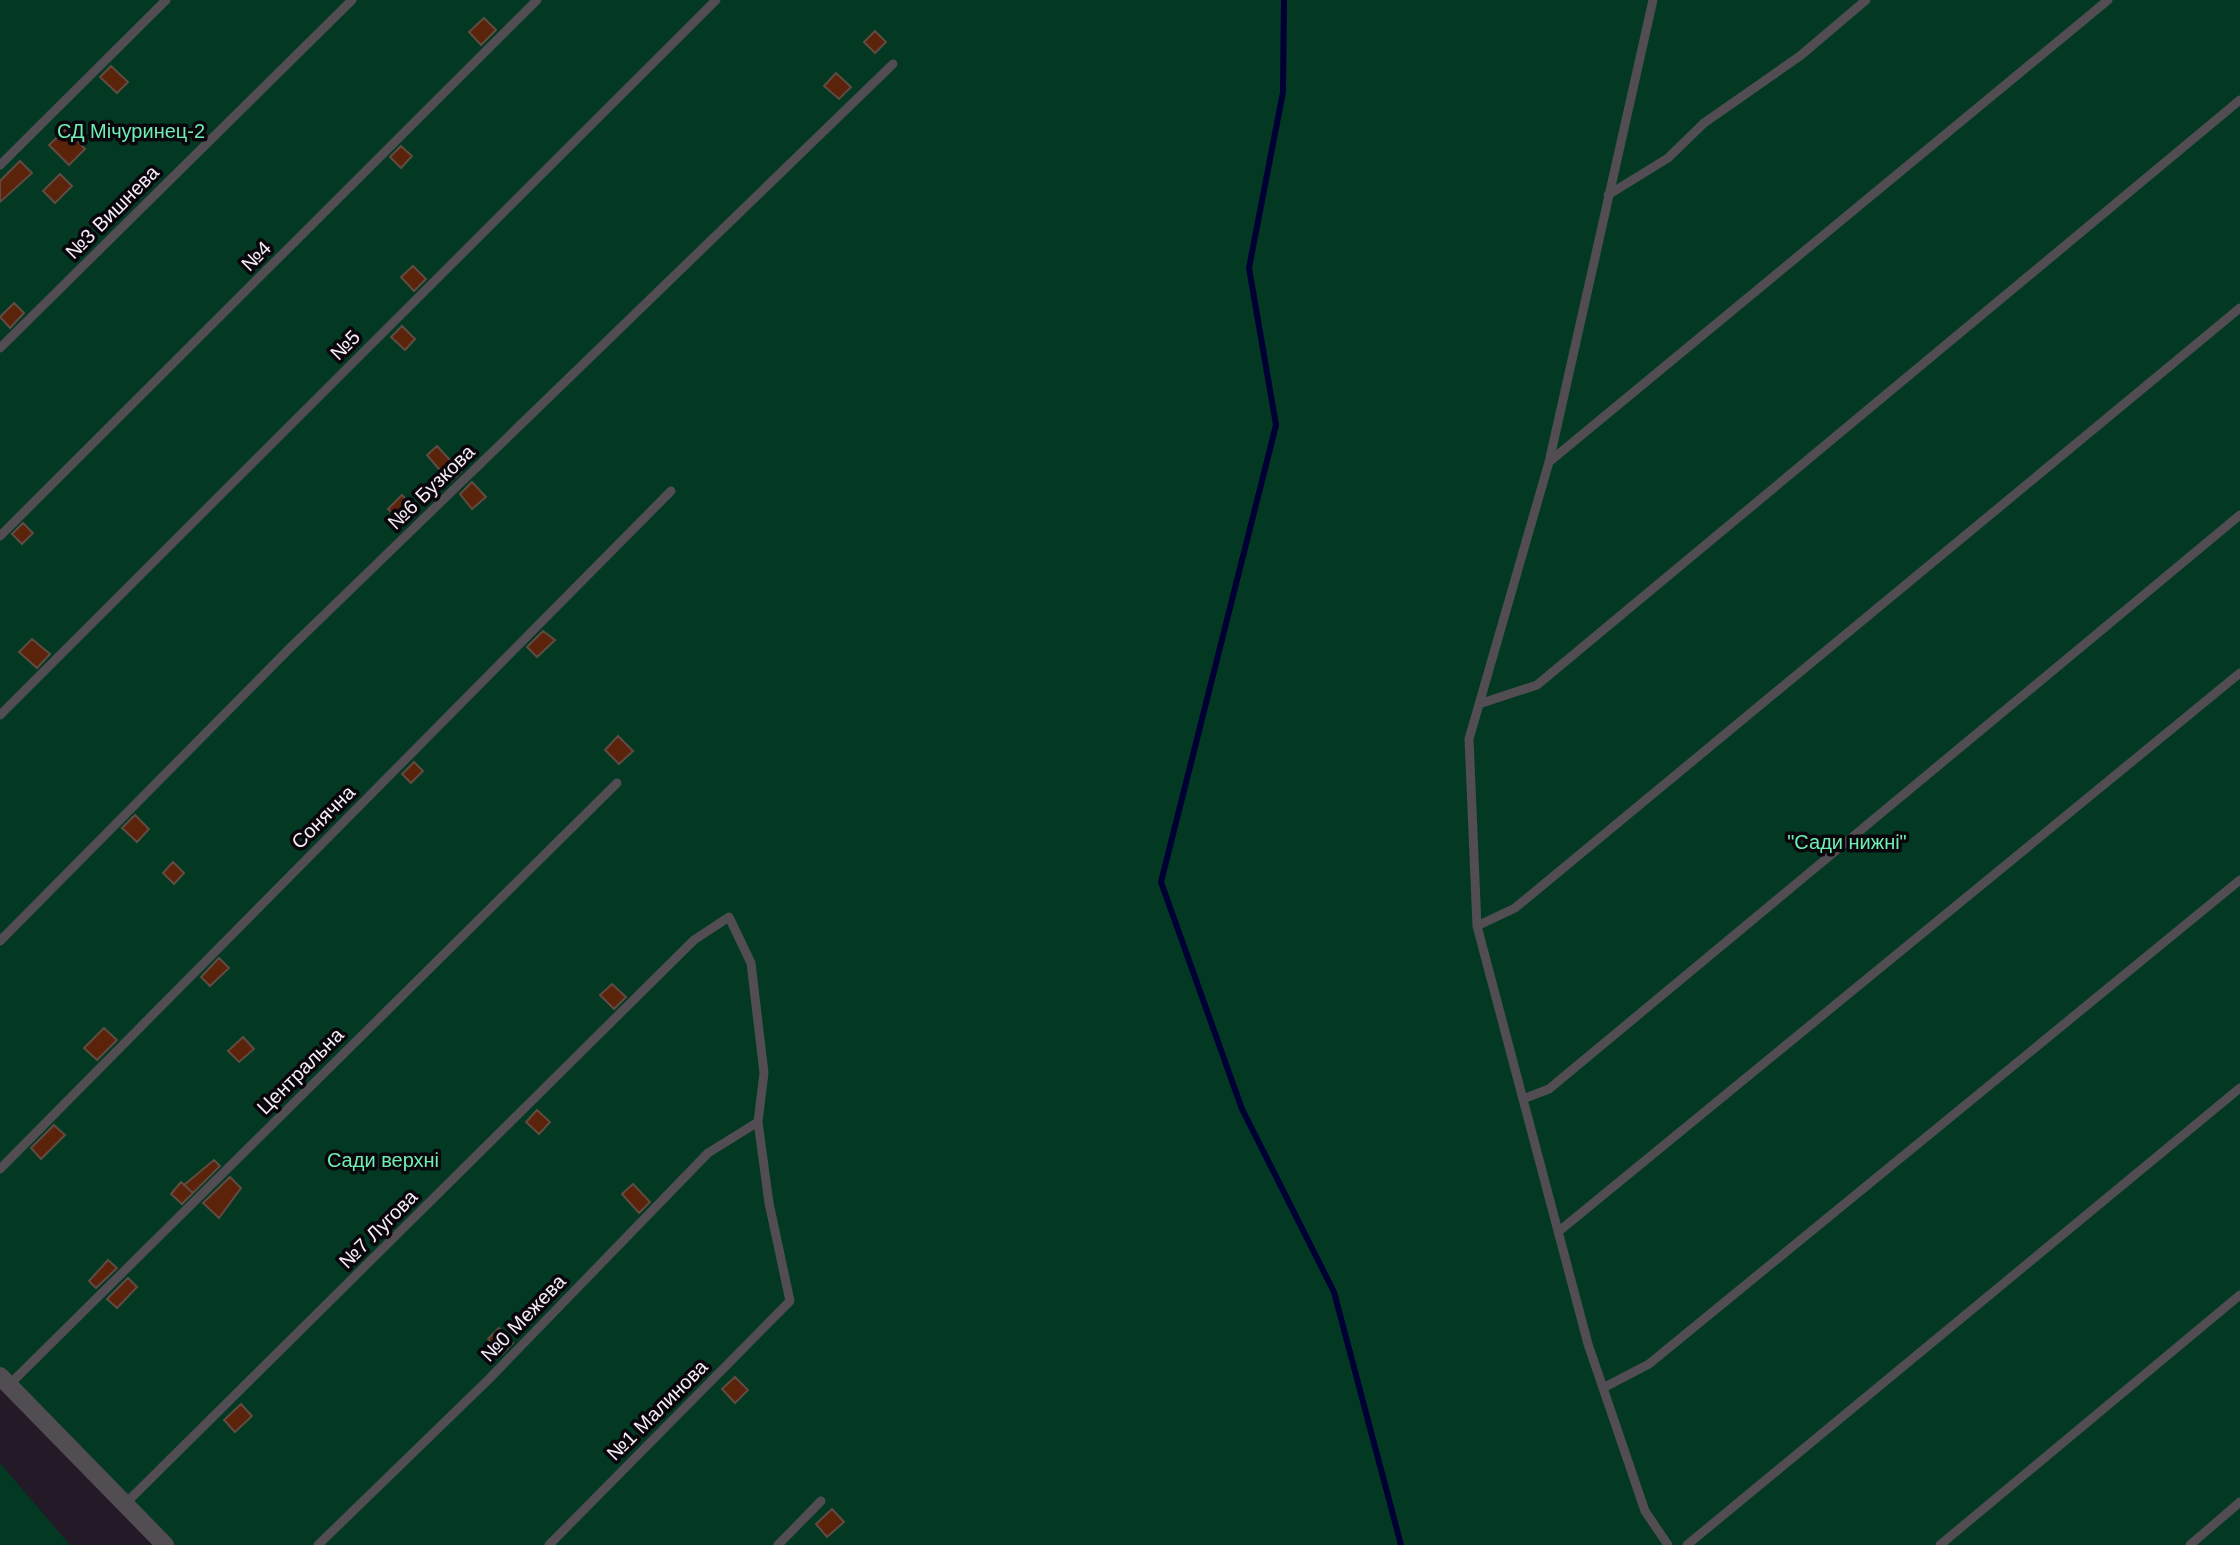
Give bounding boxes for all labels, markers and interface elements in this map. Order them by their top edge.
park label: СД Мічуринец-2 [57,120,205,142]
street label: №3 Вишнева [61,160,164,263]
street label: №4 [237,237,275,275]
street label: №5 [326,326,364,364]
street label: №6 Бузкова [383,440,479,534]
street label: Сонячна [287,780,360,853]
park label: "Сади нижні" [1787,831,1907,853]
street label: Центральна [252,1023,348,1119]
park label: Сади верхні [327,1149,439,1171]
street label: №7 Лугова [335,1185,422,1272]
street label: №0 Межева [476,1269,570,1366]
street label: №1 Малинова [602,1355,712,1465]

